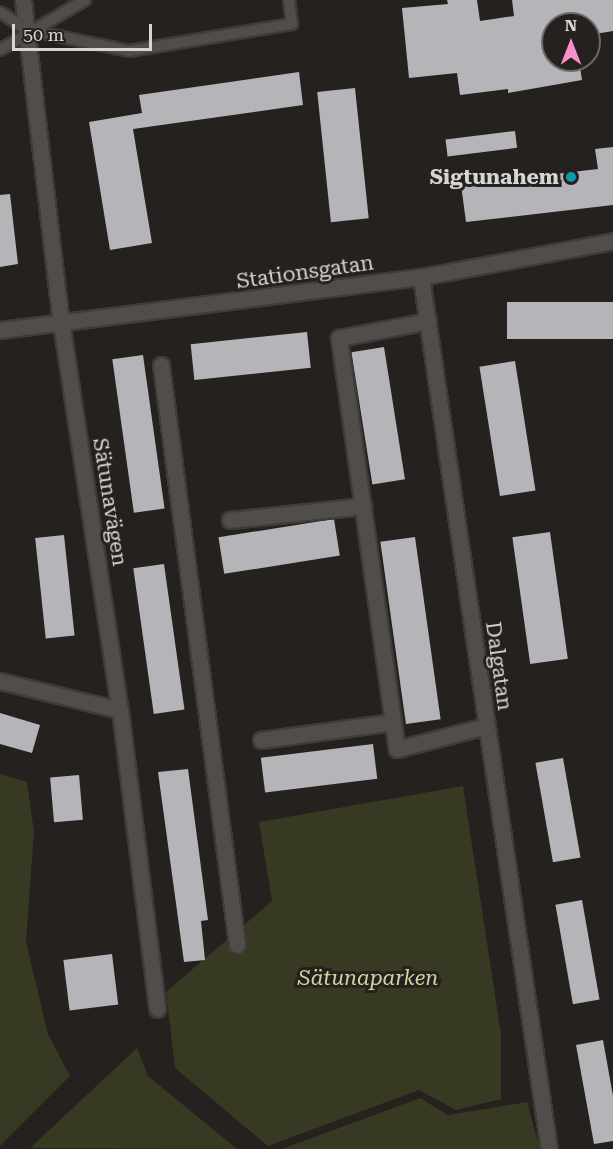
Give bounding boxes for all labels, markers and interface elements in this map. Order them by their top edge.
scale bar [15,12,154,50]
north arrow [541,12,601,72]
text: N [565,16,577,35]
text: 50 m [23,24,64,45]
place label: Sigtunahem [430,164,559,190]
marker: Sigtunahem [564,170,578,184]
street label: Stationsgatan [235,250,375,294]
street label: Sätunavägen [87,436,133,568]
street label: Dalgatan [480,620,518,712]
park label: Sätunaparken [298,965,438,991]

